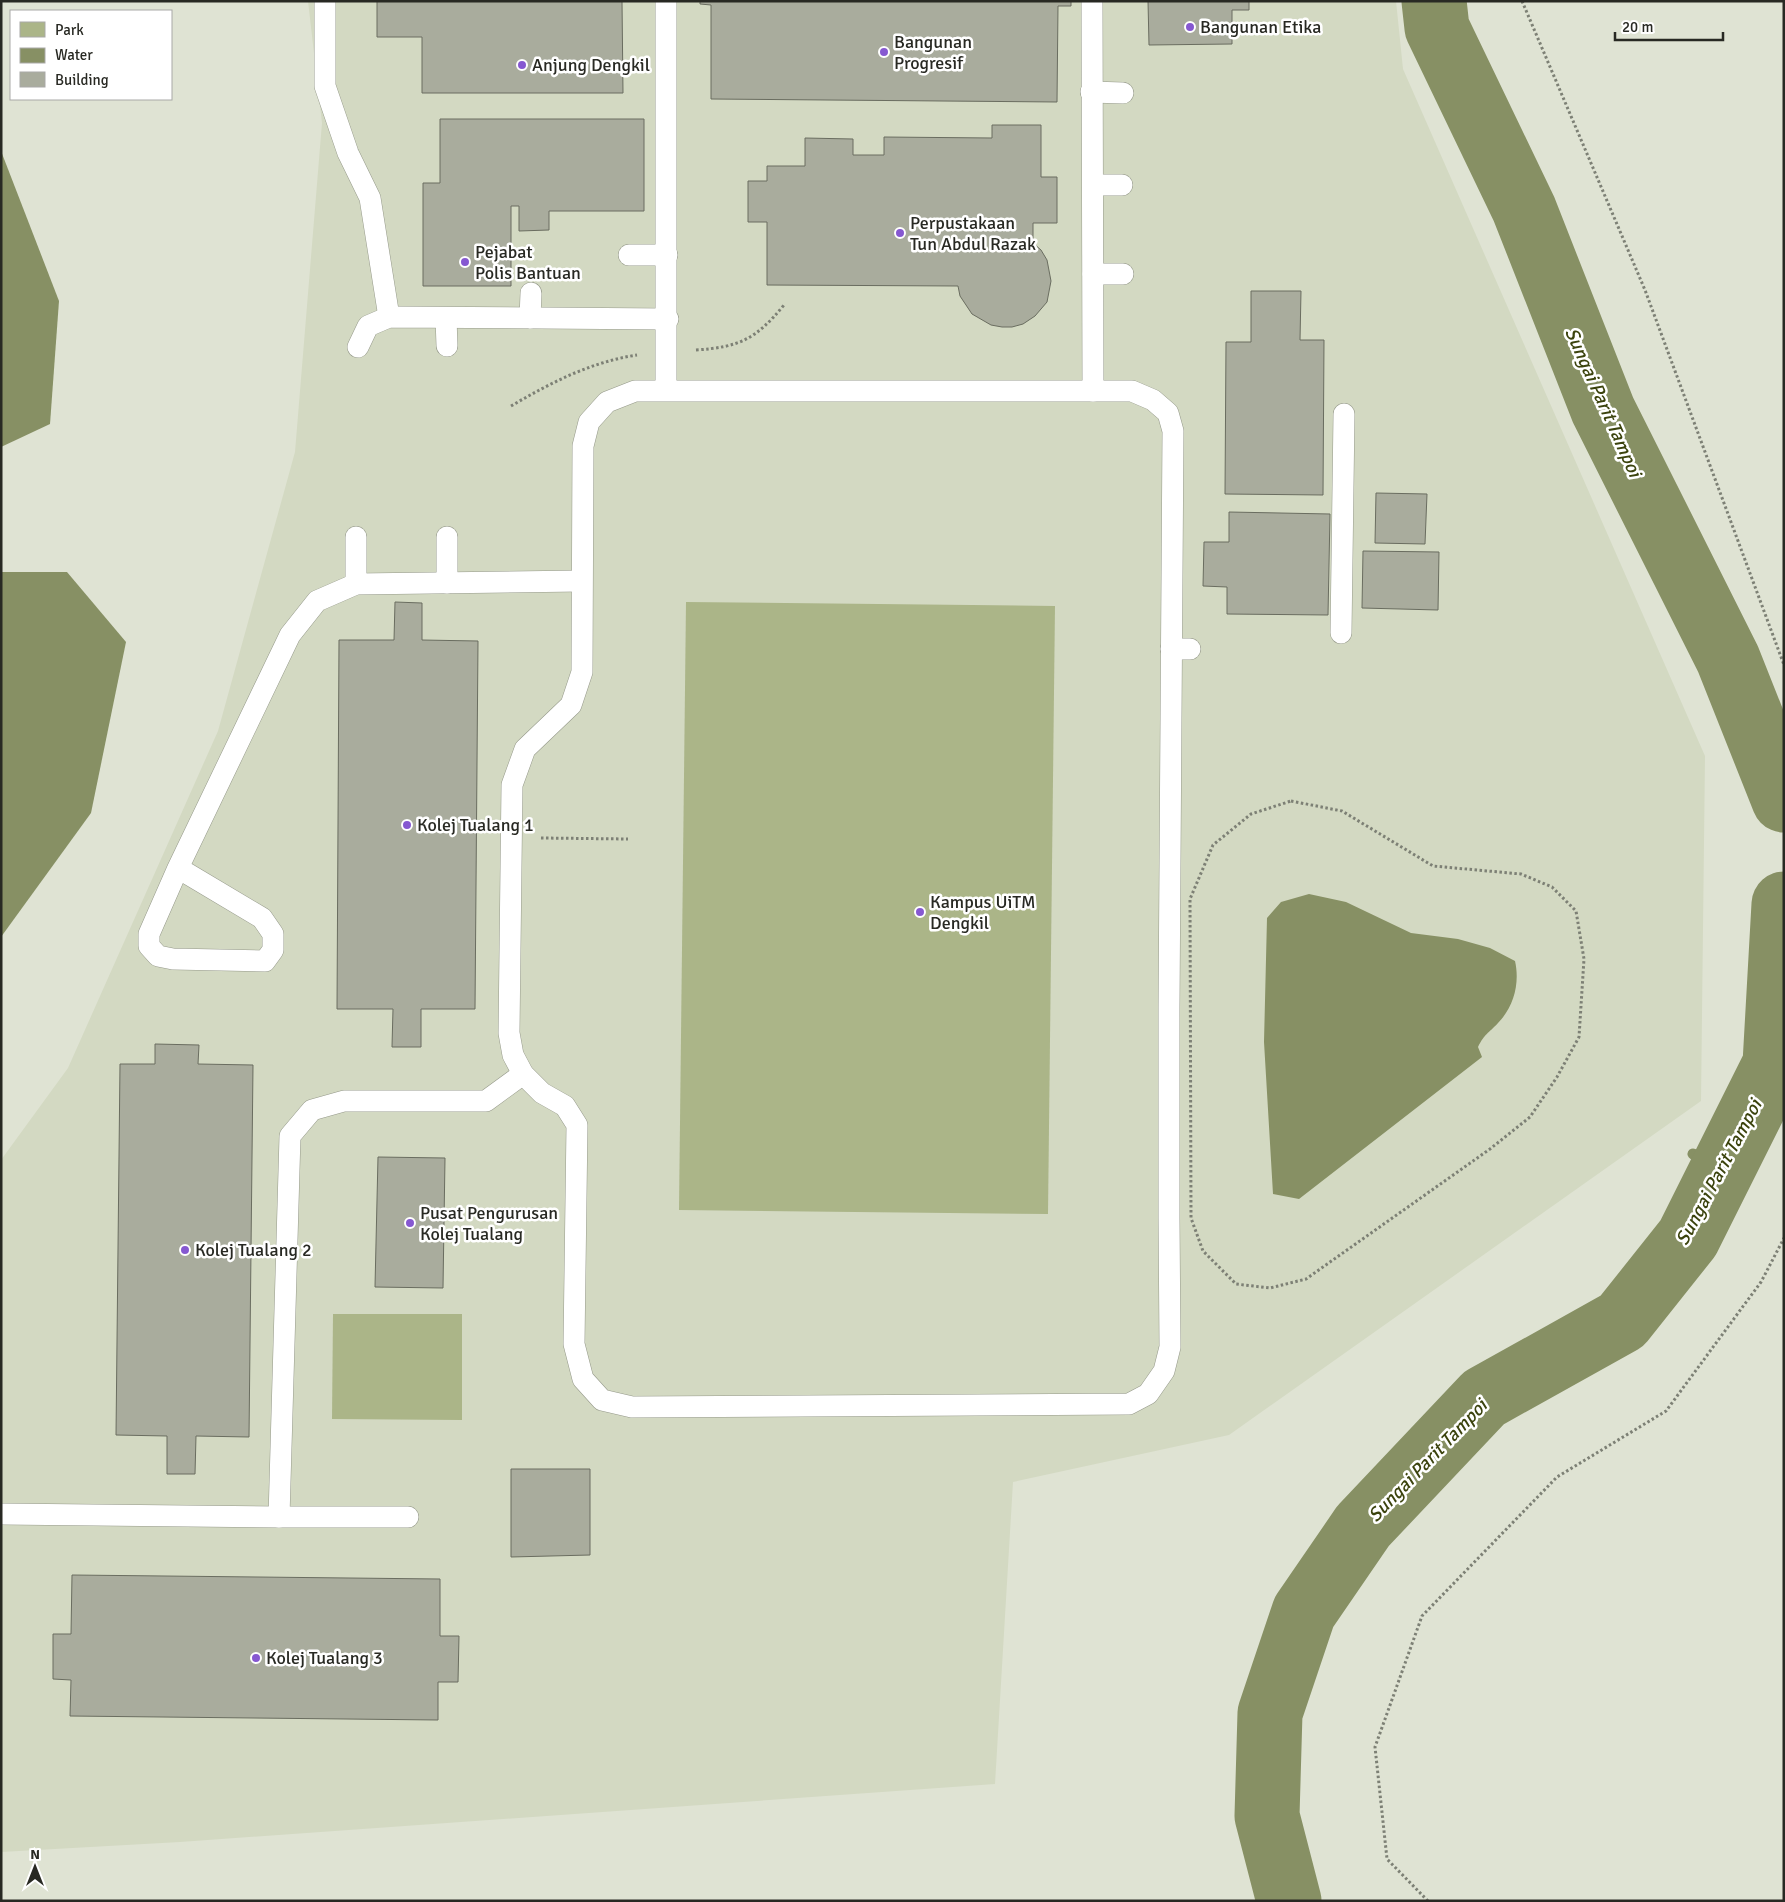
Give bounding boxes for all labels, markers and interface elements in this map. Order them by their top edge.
legend [10,10,172,100]
scale bar [1615,10,1722,42]
place label: Bangunan Etika [1200,16,1321,38]
text: 20 m [1622,18,1653,36]
text: Park [55,21,84,39]
marker: Bangunan Etika [1184,21,1196,33]
place label: Bangunan Progresif [894,31,972,74]
text: Water [55,46,93,64]
marker: Bangunan Progresif [878,46,890,58]
place label: Anjung Dengkil [532,54,650,76]
marker: Anjung Dengkil [516,59,528,71]
text: Building [55,71,109,89]
place label: Perpustakaan Tun Abdul Razak [910,212,1036,255]
marker: Perpustakaan Tun Abdul Razak [894,227,906,239]
place label: Pejabat Polis Bantuan [475,241,581,284]
marker: Pejabat Polis Bantuan [459,256,471,268]
water label: Sungai Parit Tampoi [1559,324,1648,483]
place label: Kolej Tualang 1 [417,814,534,836]
marker: Kolej Tualang 1 [401,819,413,831]
place label: Kampus UiTM Dengkil [930,891,1035,934]
marker: Kampus UiTM Dengkil [914,906,926,918]
water label: Sungai Parit Tampoi [1670,1094,1768,1249]
place label: Pusat Pengurusan Kolej Tualang [420,1202,558,1245]
marker: Pusat Pengurusan Kolej Tualang [404,1217,416,1229]
place label: Kolej Tualang 2 [195,1239,312,1261]
marker: Kolej Tualang 2 [179,1244,191,1256]
water label: Sungai Parit Tampoi [1363,1393,1494,1527]
place label: Kolej Tualang 3 [266,1647,383,1669]
marker: Kolej Tualang 3 [250,1652,262,1664]
north arrow [10,1842,60,1892]
text: N [30,1846,40,1863]

